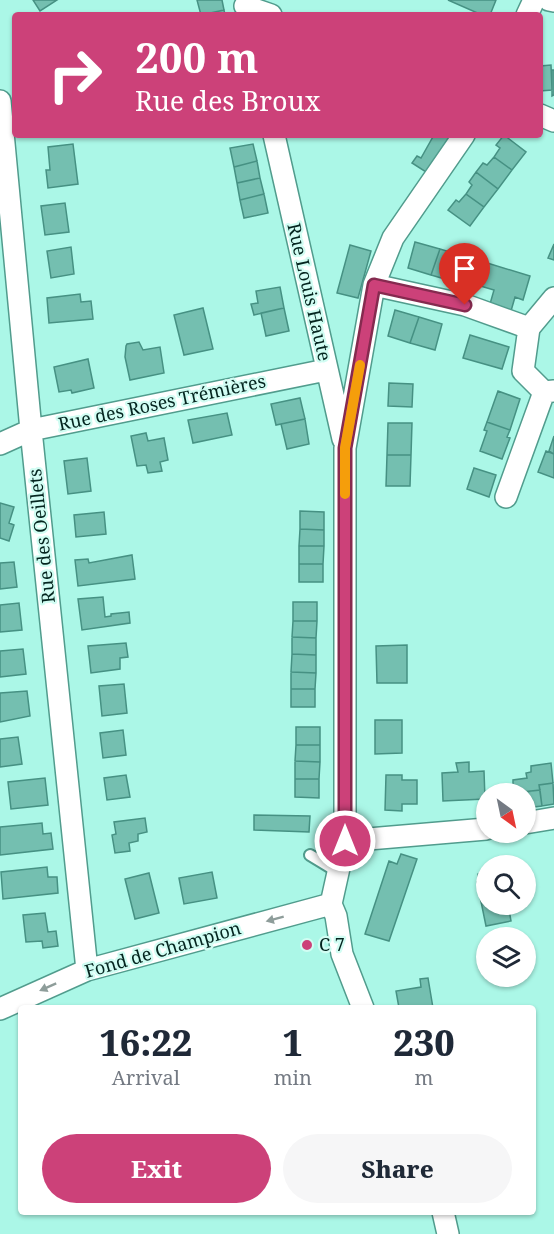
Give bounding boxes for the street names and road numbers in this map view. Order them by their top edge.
street label: Rue Louis Haute [282,220,338,363]
street label: Rue des Roses Trémières [56,368,268,436]
street label: Rue des Oeillets [22,468,60,605]
street label: Fond de Champion [82,915,244,983]

